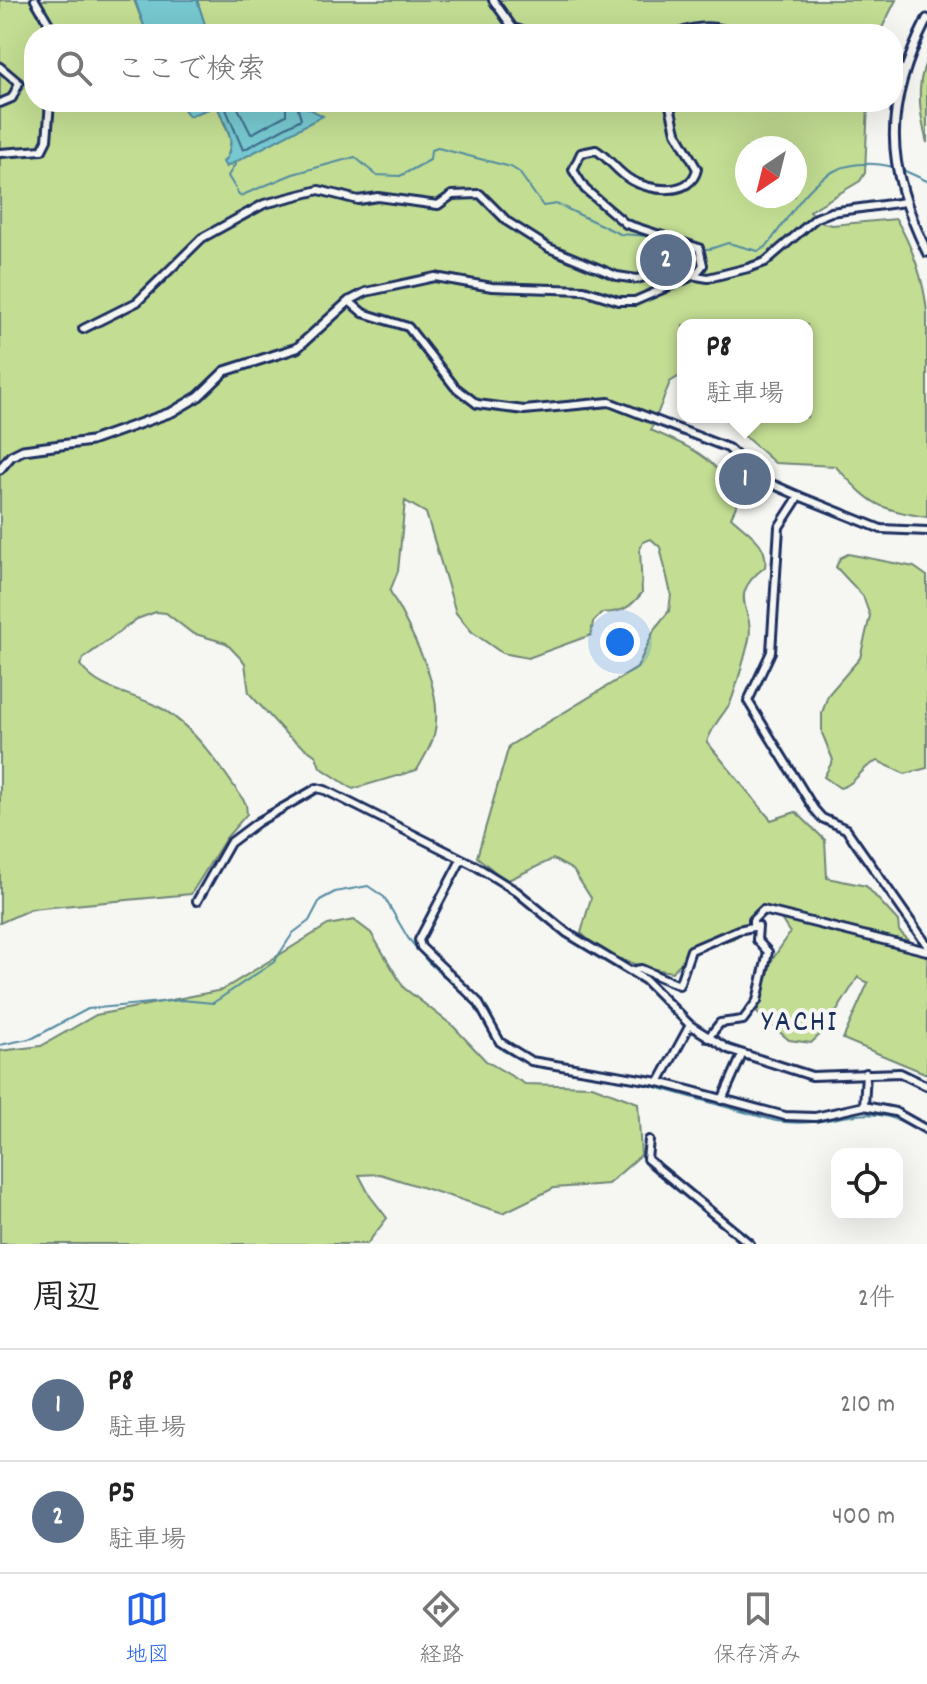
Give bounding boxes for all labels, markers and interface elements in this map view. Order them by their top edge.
search box [24,24,903,112]
icon: search [52,46,96,90]
text: ここで検索 [116,51,266,94]
north arrow [735,136,807,208]
pin: 2 [640,230,692,290]
popup [677,319,813,423]
text: P8 [706,328,732,371]
text: 駐車場 [706,377,784,414]
pin: 1 [719,449,771,509]
your location [600,622,640,662]
district label: YACHI [762,1003,838,1046]
map controls [831,1148,903,1220]
button: locate [831,1148,903,1220]
text: 周辺 [32,1276,100,1325]
text: 2件 [858,1281,895,1318]
text: P8 [108,1362,134,1405]
text: 1 [55,1387,61,1424]
text: 210 m [840,1387,895,1424]
text: 駐車場 [108,1411,186,1448]
text: P5 [108,1474,136,1517]
text: 2 [52,1499,64,1536]
text: 400 m [832,1499,895,1536]
text: 駐車場 [108,1523,186,1560]
tab: 地図 [125,1587,169,1672]
tab: 経路 [419,1587,464,1672]
tab: 保存済み [714,1587,802,1672]

